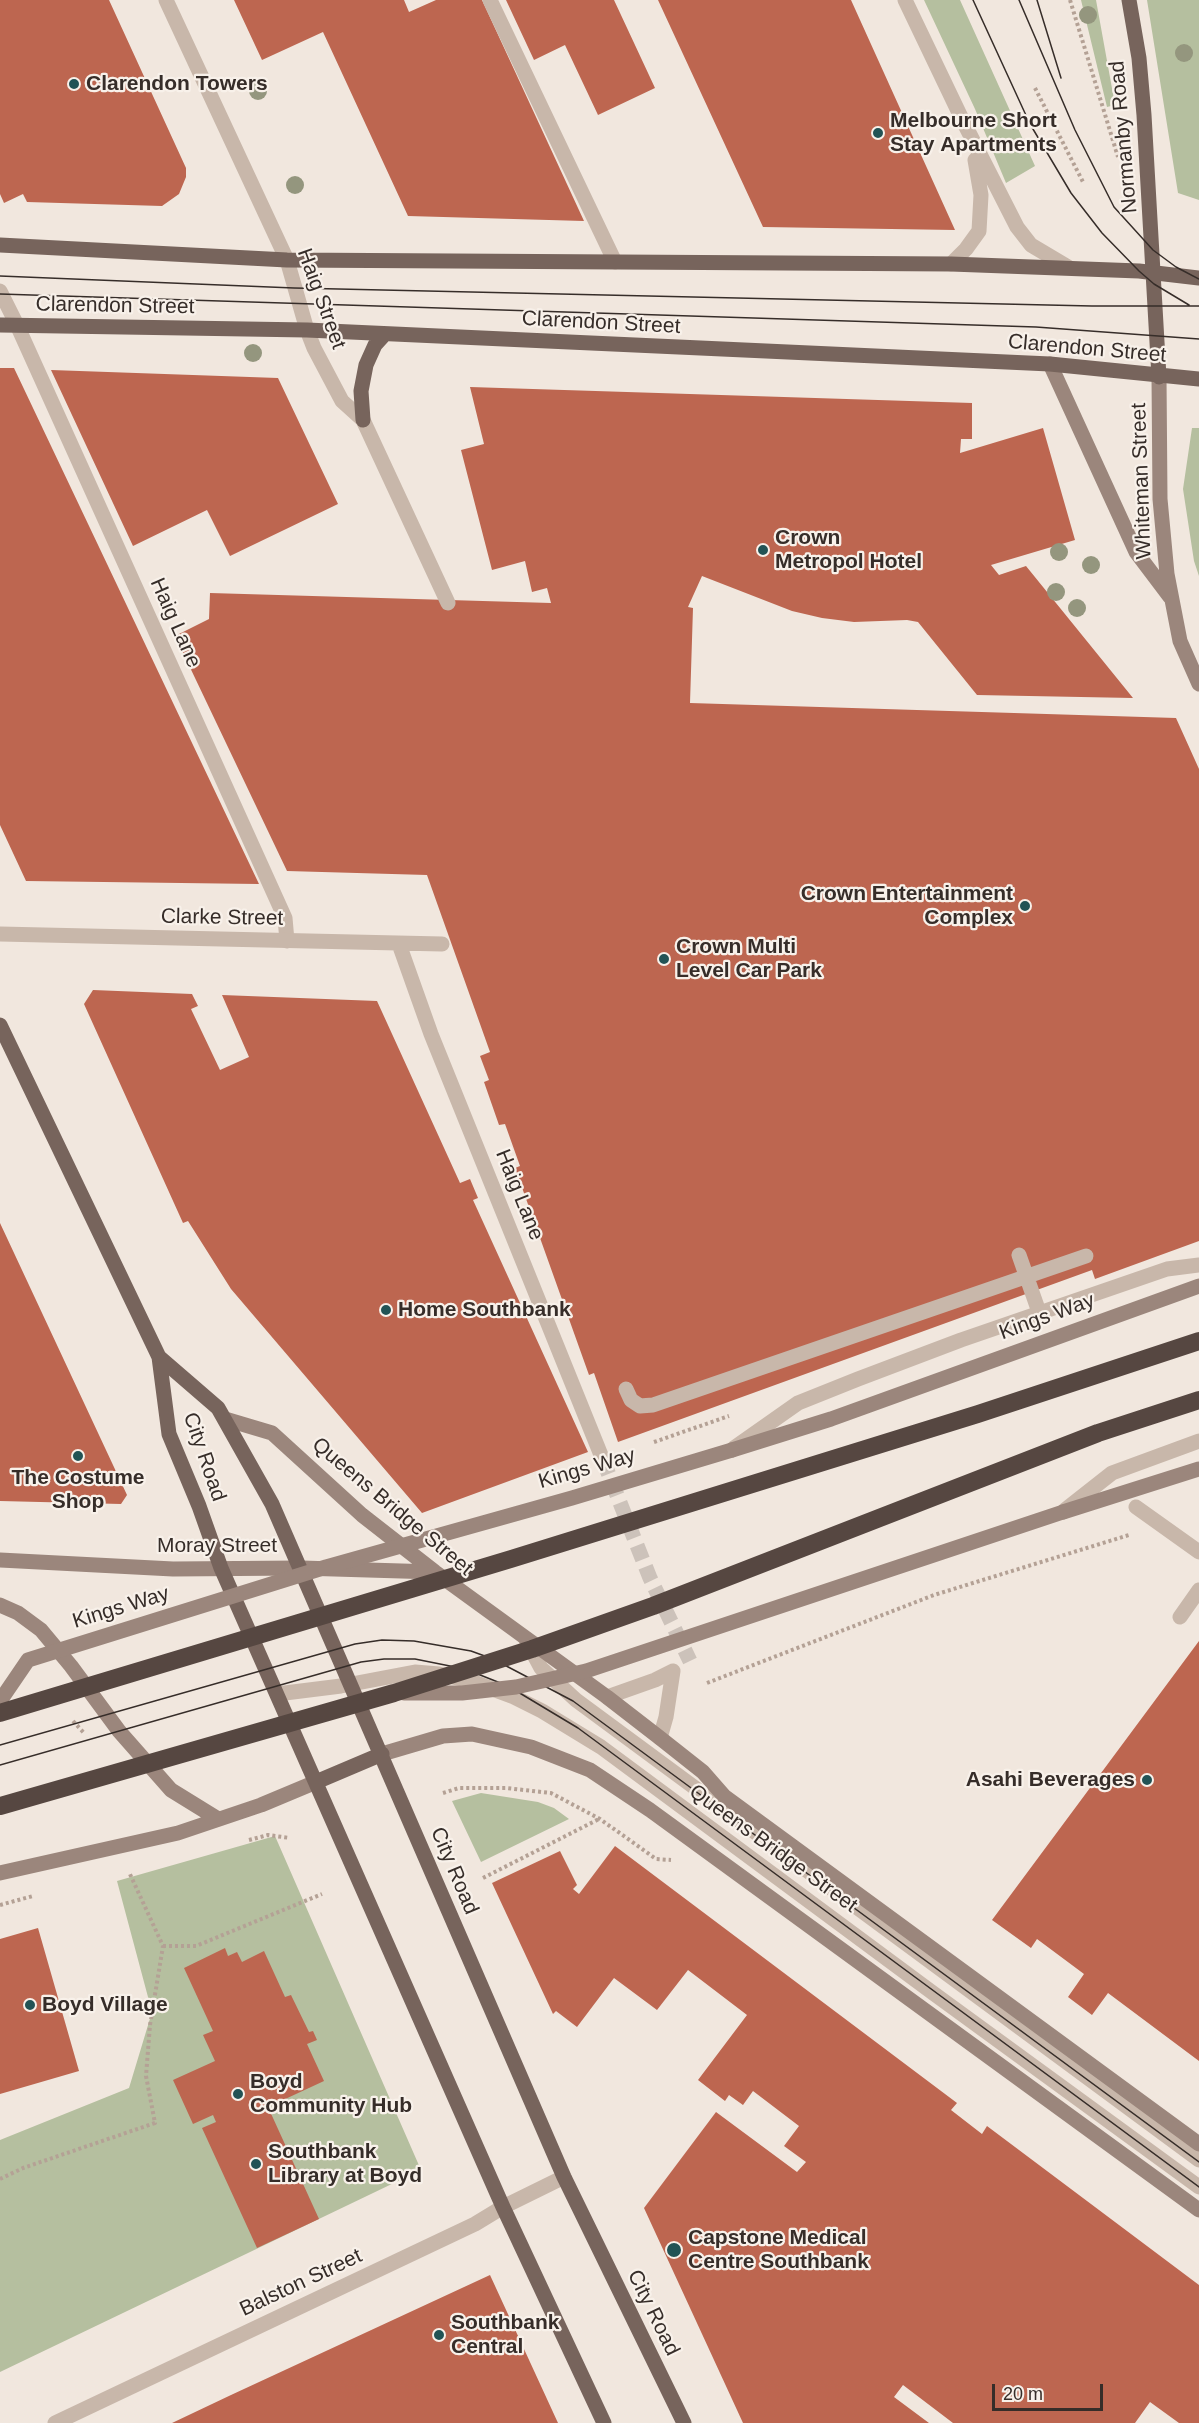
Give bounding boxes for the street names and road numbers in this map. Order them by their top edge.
street label: Normanby Road [1105,60,1143,214]
street label: Haig Street [291,245,351,353]
street label: Clarendon Street [35,292,195,320]
street label: Clarendon Street [521,306,681,340]
street label: Clarendon Street [1007,330,1167,368]
street label: Whiteman Street [1127,402,1157,560]
street label: Haig Lane [144,574,206,672]
street label: Clarke Street [161,904,283,932]
street label: Haig Lane [489,1146,549,1244]
street label: Kings Way [996,1288,1098,1346]
street label: City Road [177,1409,231,1505]
street label: Queens Bridge Street [307,1432,477,1582]
street label: Kings Way [536,1443,638,1495]
street label: Moray Street [157,1533,277,1559]
street label: Kings Way [70,1581,172,1635]
street label: Queens Bridge Street [684,1779,862,1919]
street label: City Road [424,1824,484,1918]
street label: Balston Street [236,2244,366,2322]
street label: City Road [621,2266,685,2360]

